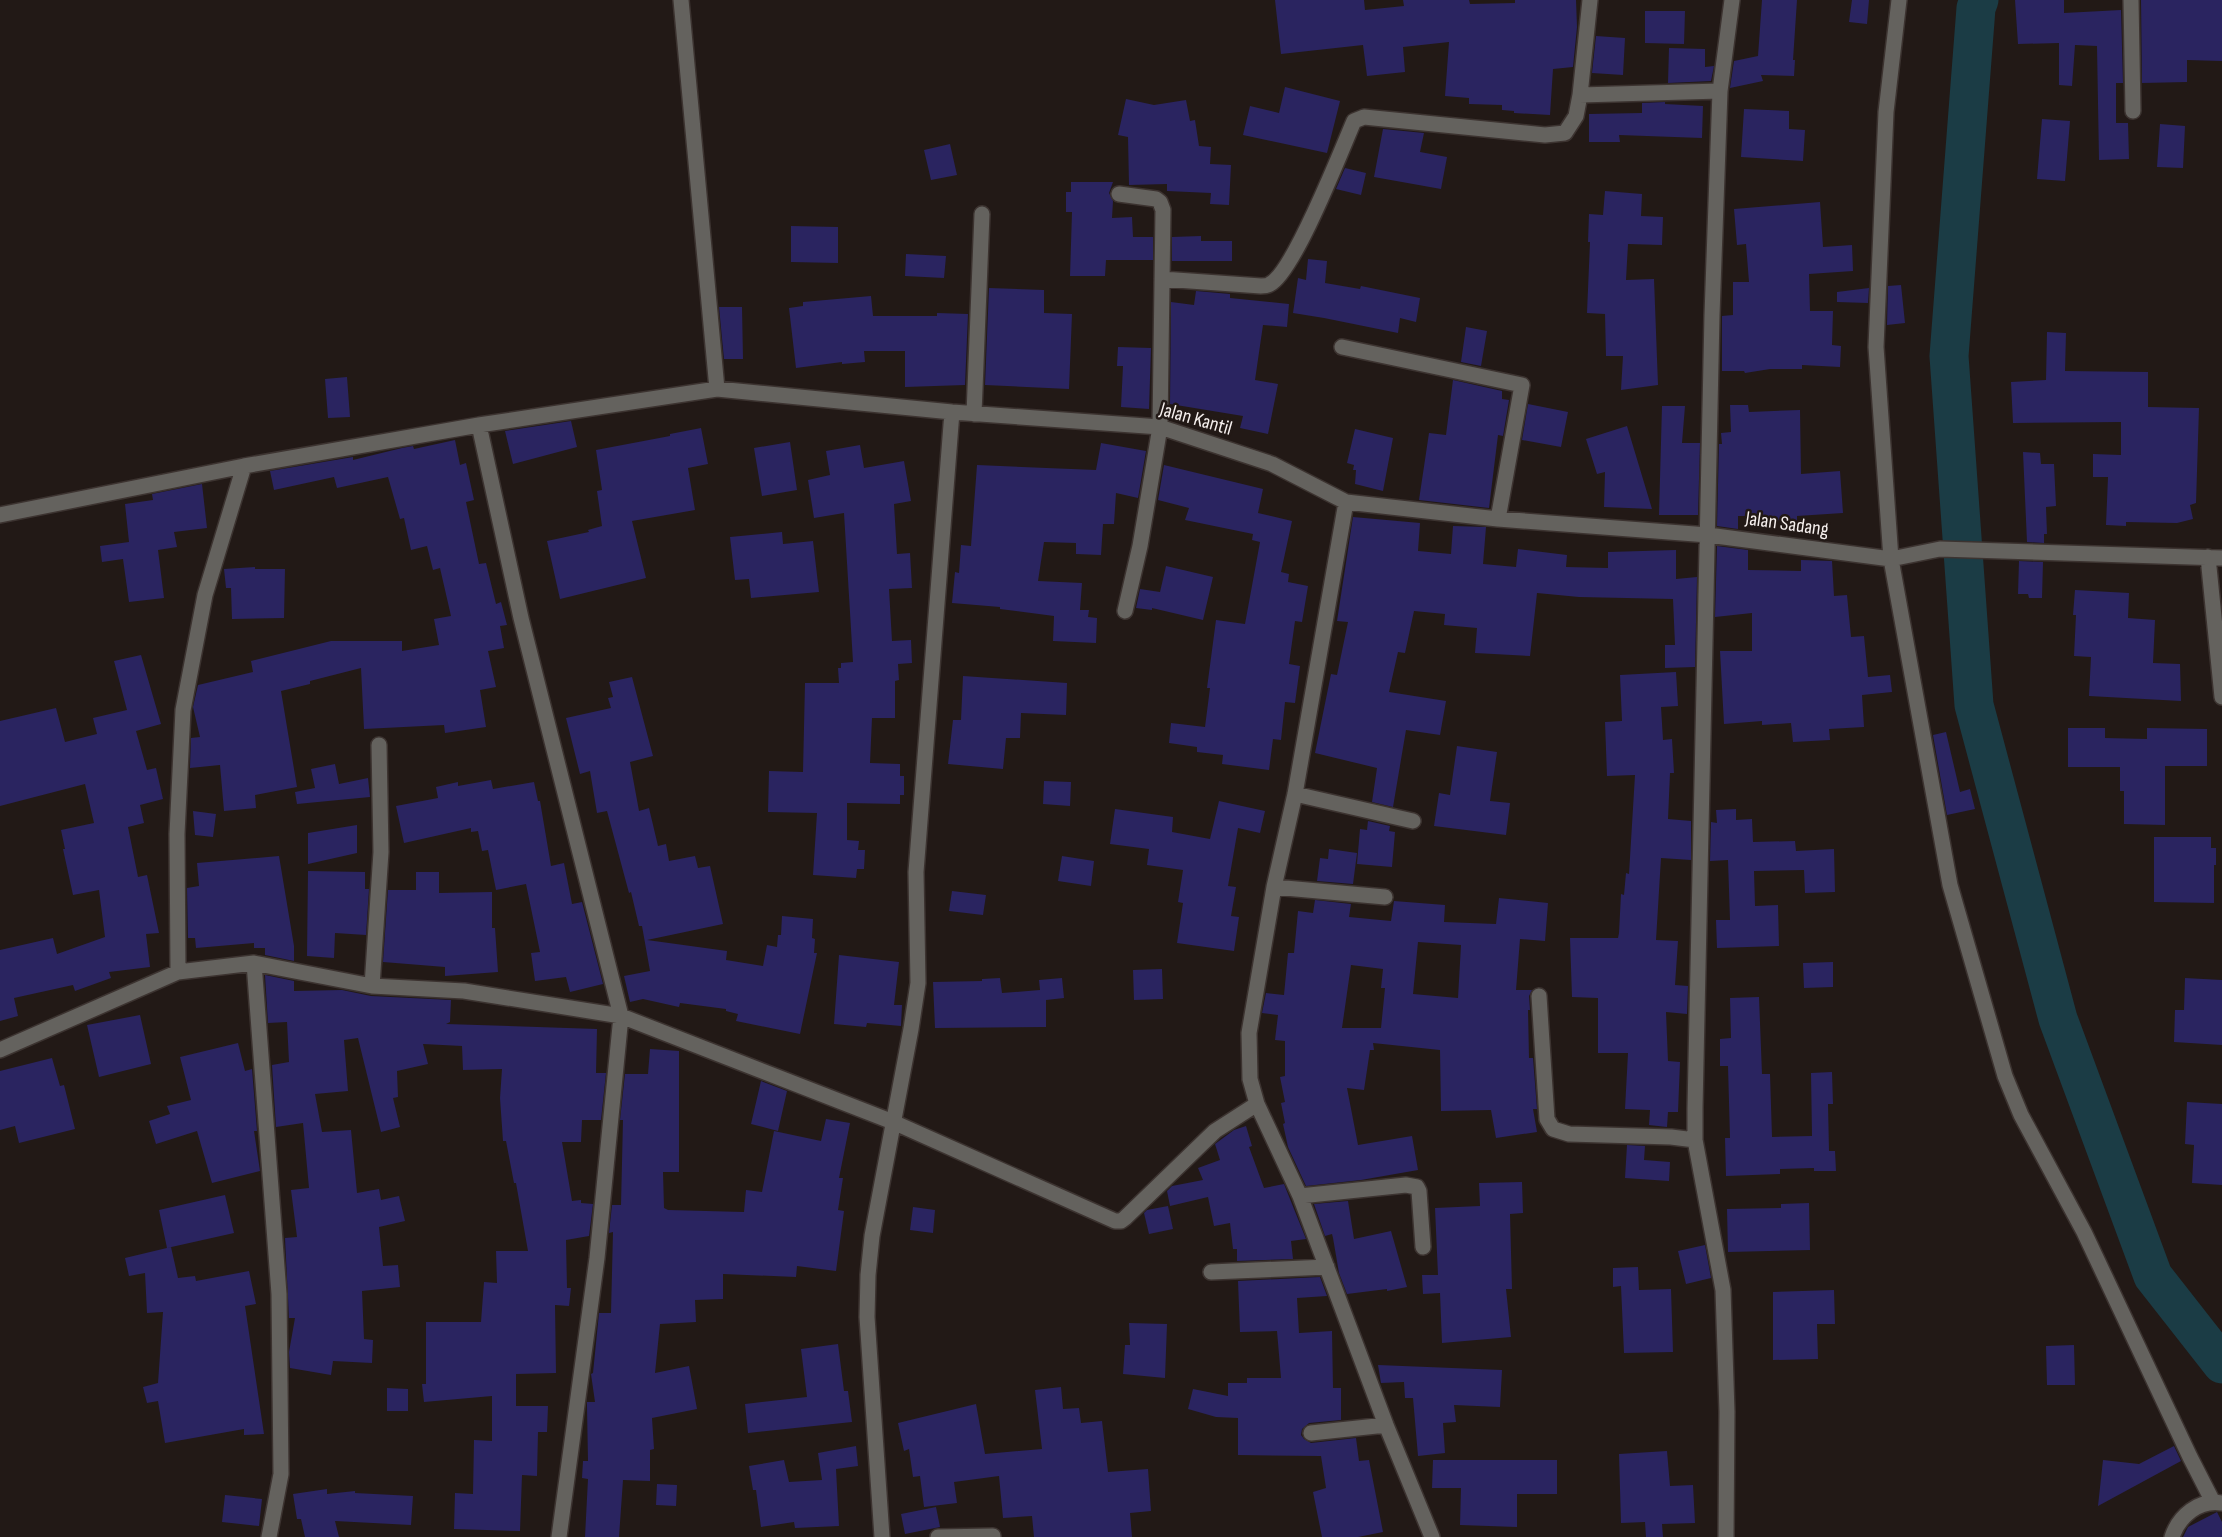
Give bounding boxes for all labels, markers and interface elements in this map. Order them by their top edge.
street label: Jalan Kantil [1156,397,1235,441]
street label: Jalan Sadang [1743,506,1830,542]

